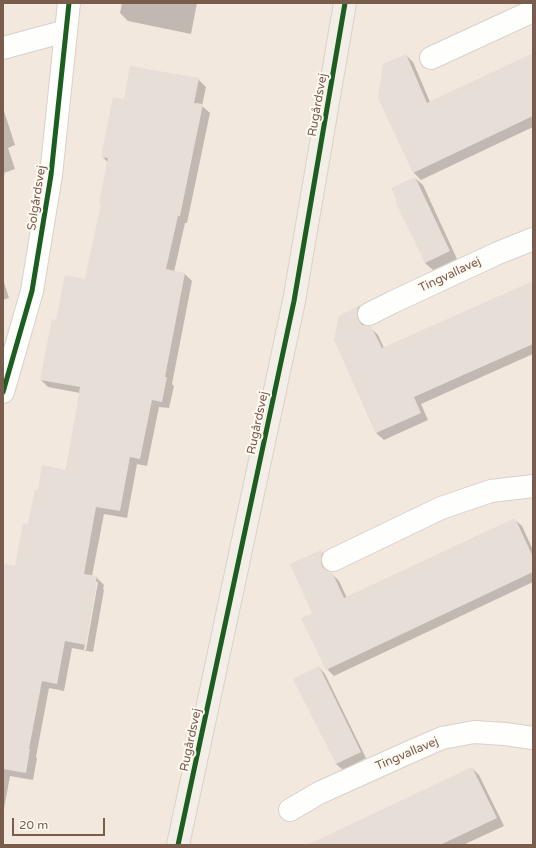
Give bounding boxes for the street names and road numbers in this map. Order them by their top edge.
street label: Rugårdsvej [305,72,331,138]
street label: Solgårdsvej [25,164,49,232]
street label: Tingvallavej [417,254,483,296]
street label: Rugårdsvej [244,390,272,456]
street label: Rugårdsvej [177,707,205,773]
street label: Tingvallavej [373,734,441,774]

